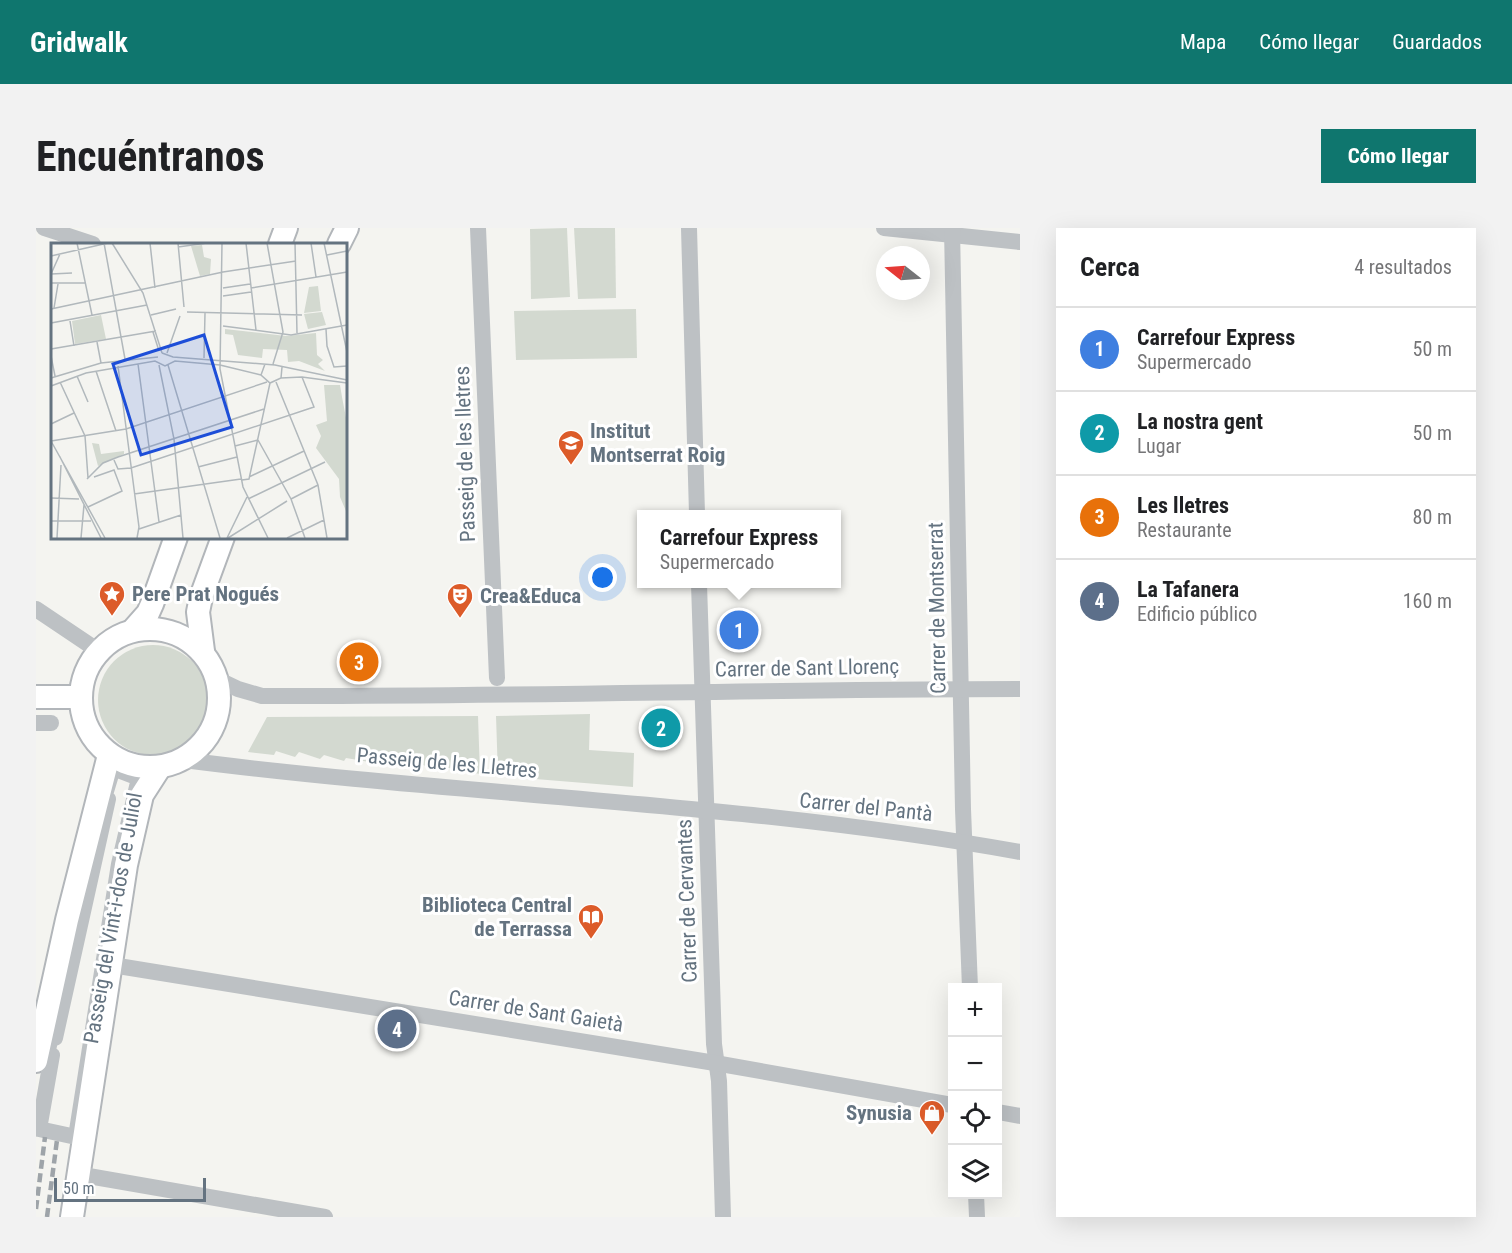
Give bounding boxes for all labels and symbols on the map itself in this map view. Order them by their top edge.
inset map [51,243,346,538]
north arrow [876,246,930,300]
street label: Passeig de les lletres [450,366,480,542]
place label: Institut Montserrat Roig [590,419,725,467]
school or university icon: Institut Montserrat Roig [556,428,586,466]
street label: Carrer de Montserrat [924,522,950,694]
your location [588,563,617,592]
place icon: Pere Prat Nogués [97,579,127,617]
theatre icon: Crea&Educa [445,581,475,619]
place label: Pere Prat Nogués [132,582,279,606]
place label: Crea&Educa [480,584,581,608]
pin: 1 [720,608,758,652]
pin: 3 [340,640,378,684]
street label: Carrer de Sant Llorenç [715,654,899,682]
pin: 2 [642,706,680,750]
street label: Passeig de les Lletres [356,743,538,783]
street label: Carrer del Pantà [798,788,934,826]
street label: Passeig del Vint-i-dos de Juliol [79,791,147,1045]
street label: Carrer de Cervantes [672,819,702,983]
place label: Biblioteca Central de Terrassa [422,893,572,941]
library icon: Biblioteca Central de Terrassa [576,902,606,940]
street label: Carrer de Sant Gaietà [447,985,625,1037]
pin: 4 [378,1006,416,1052]
shop icon: Synusia [917,1098,947,1136]
place label: Synusia [846,1101,912,1125]
scale bar [54,1175,206,1202]

